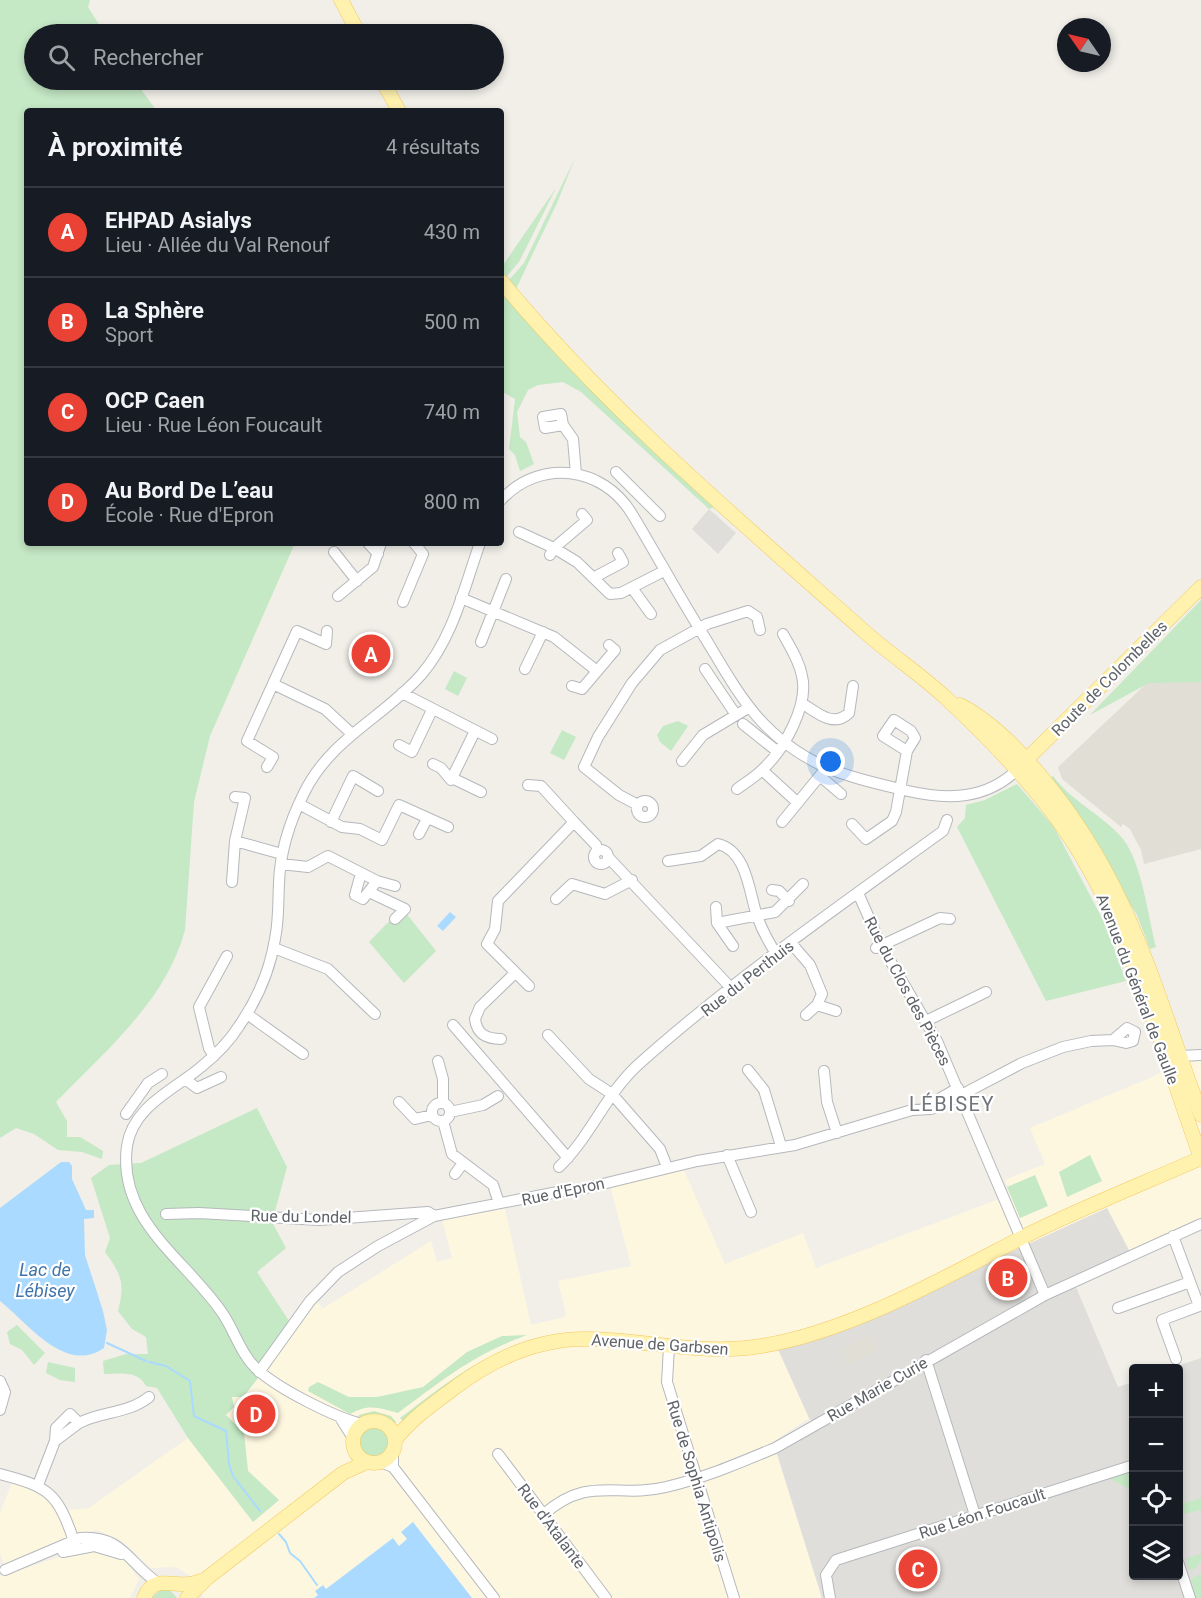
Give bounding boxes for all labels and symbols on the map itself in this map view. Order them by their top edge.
north arrow [1057,18,1111,72]
street label: Route de Colombelles [1048,617,1171,740]
pin: A [352,632,391,676]
your location [816,747,845,776]
street label: Avenue du Général de Gaulle [1092,891,1183,1087]
street label: Rue du Clos des Pièces [860,914,955,1069]
street label: Rue du Perthuis [697,936,797,1020]
district label: LÉBISEY [909,1092,995,1116]
street label: Rue d'Epron [520,1173,606,1210]
street label: Rue du Londel [250,1206,352,1227]
pin: B [988,1256,1028,1300]
water label: Lac de Lébisey [15,1259,75,1301]
street label: Avenue de Garbsen [591,1330,729,1359]
street label: Rue Marie Curie [824,1353,931,1426]
pin: D [236,1392,276,1436]
street label: Rue de Sophia Antipolis [663,1398,730,1564]
street label: Rue d'Atalante [513,1480,590,1573]
street label: Rue Léon Foucault [917,1484,1048,1543]
pin: C [898,1546,938,1592]

